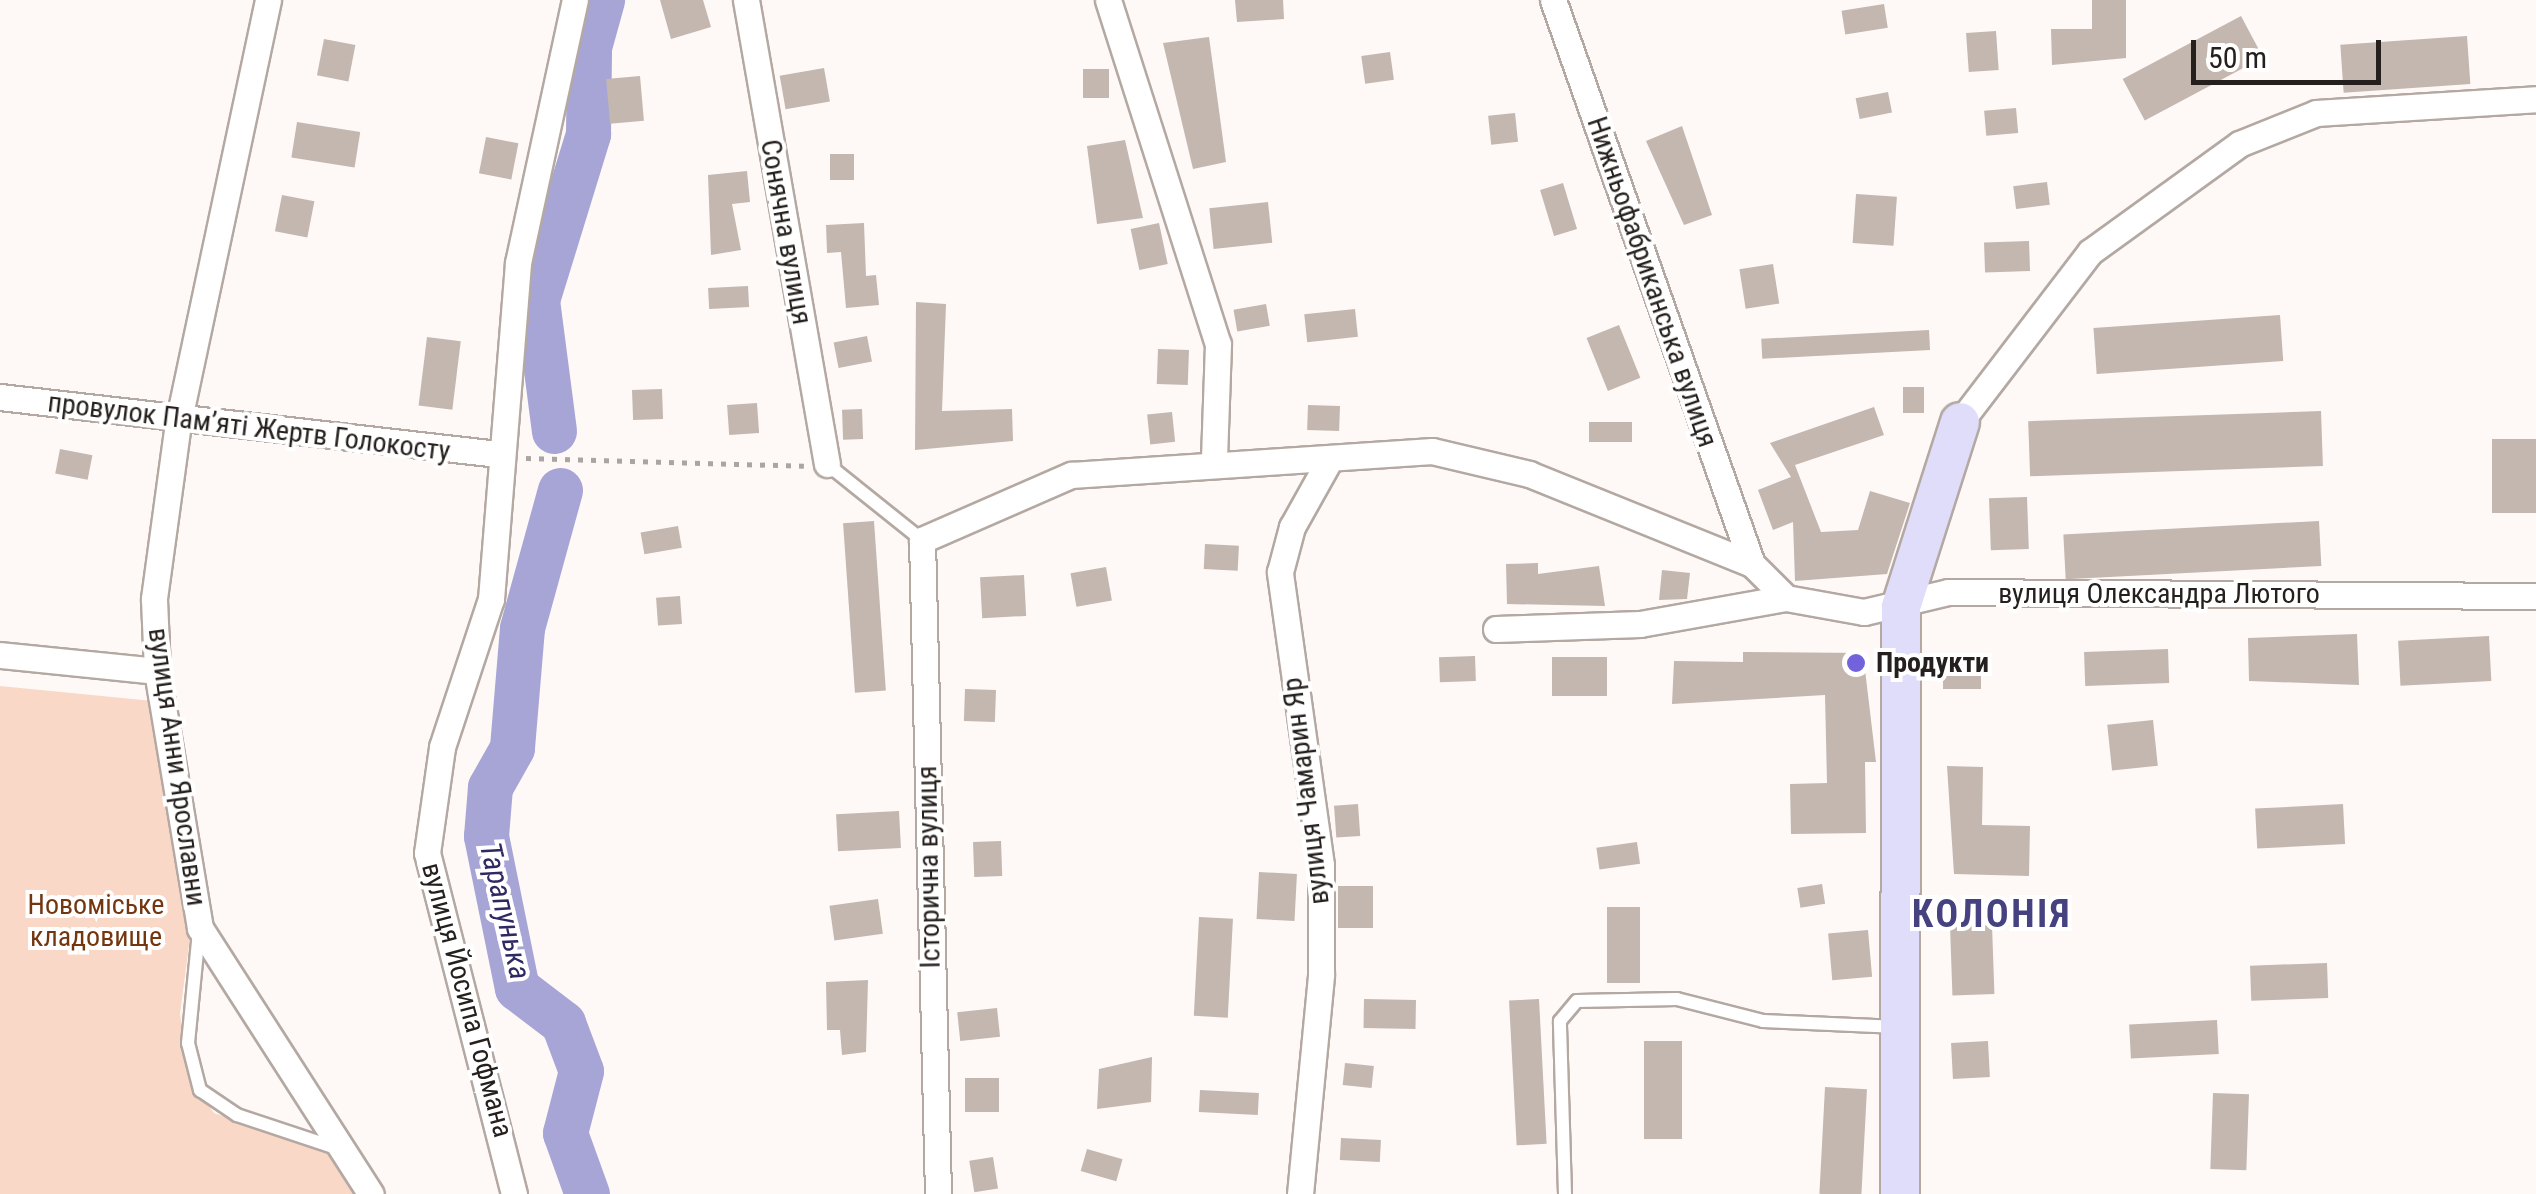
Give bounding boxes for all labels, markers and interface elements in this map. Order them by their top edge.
scale bar [2196,20,2386,82]
text: 50 m [2208,40,2267,75]
street label: Нижньофабриканська вулиця [1580,112,1724,452]
street label: Сонячна вулиця [753,137,819,327]
street label: провулок Памʼяті Жертв Голокосту [46,386,452,468]
street label: вулиця Олександра Лютого [1998,577,2320,611]
street label: вулиця Анни Ярославни [141,626,213,908]
place label: Продукти [1876,646,1989,680]
marker: Продукти [1845,652,1867,674]
street label: вулиця Чамарин Яр [1275,676,1337,906]
street label: Історична вулиця [910,765,948,969]
water label: Тарапунька [472,839,538,983]
street label: вулиця Йосипа Гофмана [414,859,520,1141]
park label: Новоміське кладовище [28,888,164,954]
district label: КОЛОНІЯ [1912,892,2072,938]

